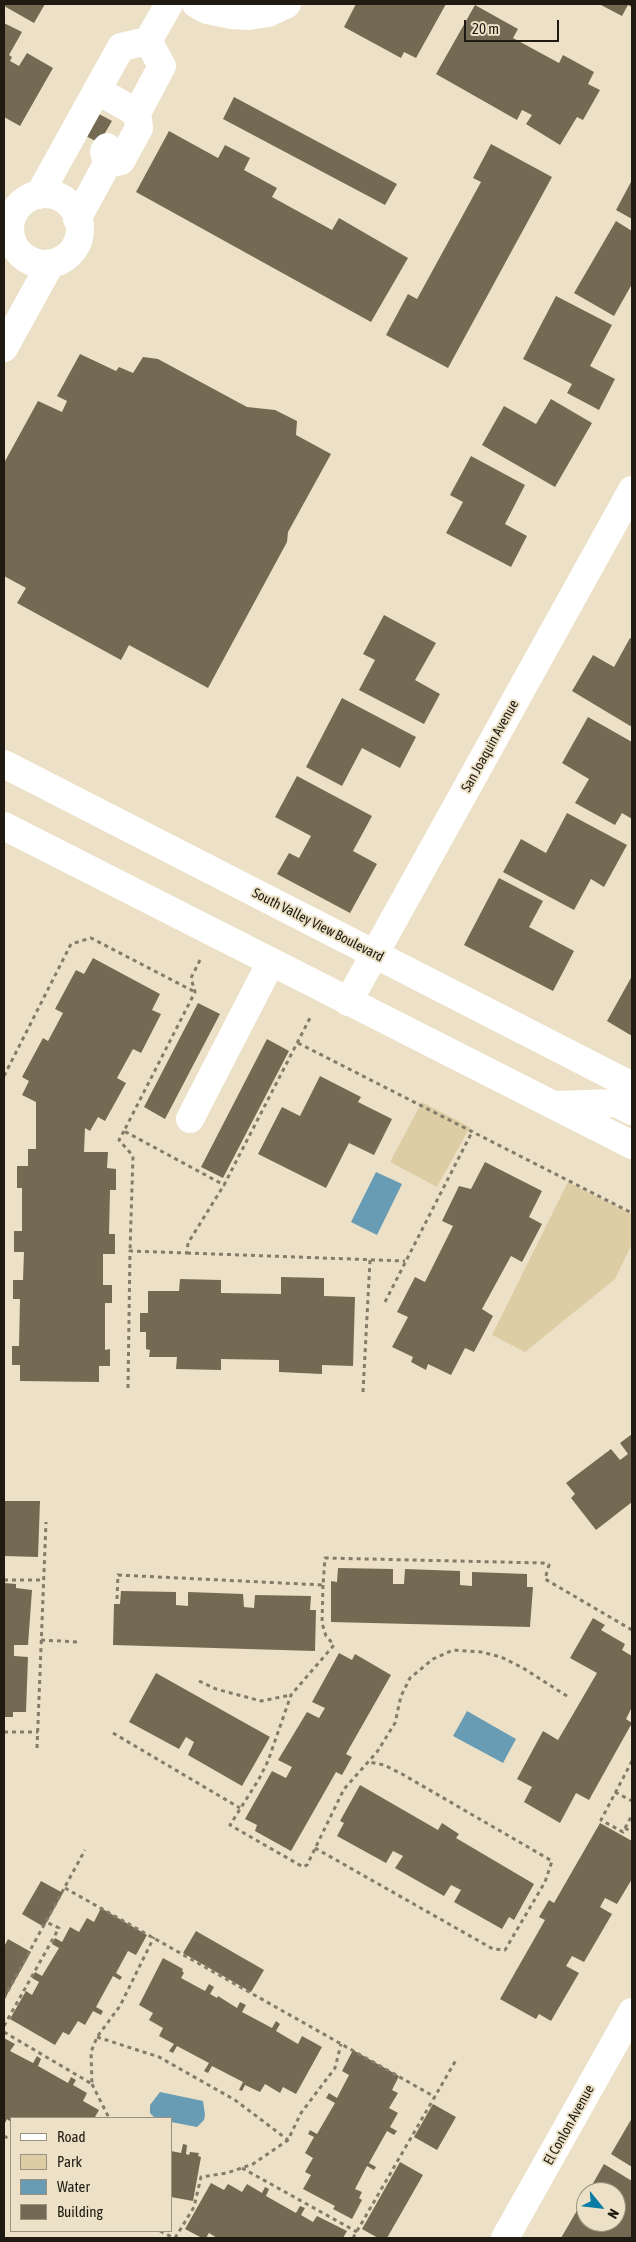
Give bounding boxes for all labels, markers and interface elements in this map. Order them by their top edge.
scale bar [466,10,561,42]
text: 20 m [472,20,499,37]
street label: San Joaquin Avenue [458,697,522,795]
street label: South Valley View Boulevard [249,885,387,965]
street label: El Conlon Avenue [540,2082,598,2168]
legend [10,2117,172,2232]
text: Road [57,2128,86,2145]
text: Park [57,2153,82,2170]
text: Water [57,2178,90,2195]
north arrow [576,2182,626,2232]
text: Building [57,2203,103,2220]
text: N [604,2206,622,2221]

